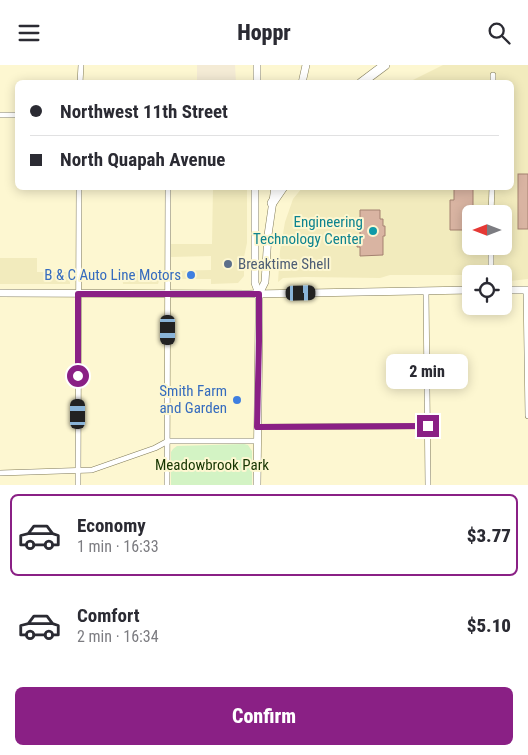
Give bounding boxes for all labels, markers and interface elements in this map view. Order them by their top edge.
icon: menu [15,19,43,47]
icon: search [485,19,513,47]
text: Hoppr [237,20,291,45]
text: Northwest 11th Street [60,100,228,123]
text: North Quapah Avenue [60,148,225,171]
north arrow [462,205,512,255]
map controls [462,205,512,315]
place label: Engineering Technology Center [253,213,363,248]
marker: Engineering Technology Center [367,225,379,237]
place label: Breaktime Shell [238,255,330,273]
marker: Breaktime Shell [222,258,234,270]
button: locate [462,265,512,315]
place label: B & C Auto Line Motors [44,266,181,284]
marker: B & C Auto Line Motors [185,269,197,281]
car [285,285,316,301]
car [160,315,175,345]
callout: 2 min [387,353,469,389]
text: 2 min [409,362,445,381]
route start [67,365,89,387]
place label: Smith Farm and Garden [159,382,227,417]
marker: Smith Farm and Garden [231,394,243,406]
car [70,399,85,429]
route end [417,415,439,437]
park label: Meadowbrook Park [155,456,269,474]
icon: car [17,513,62,558]
text: Economy [77,514,146,537]
text: $3.77 [467,524,511,547]
text: 1 min · 16:33 [77,537,159,556]
icon: car [17,603,62,648]
text: Comfort [77,604,140,627]
text: $5.10 [467,614,511,637]
text: 2 min · 16:34 [77,627,159,646]
button: Confirm [15,687,513,745]

